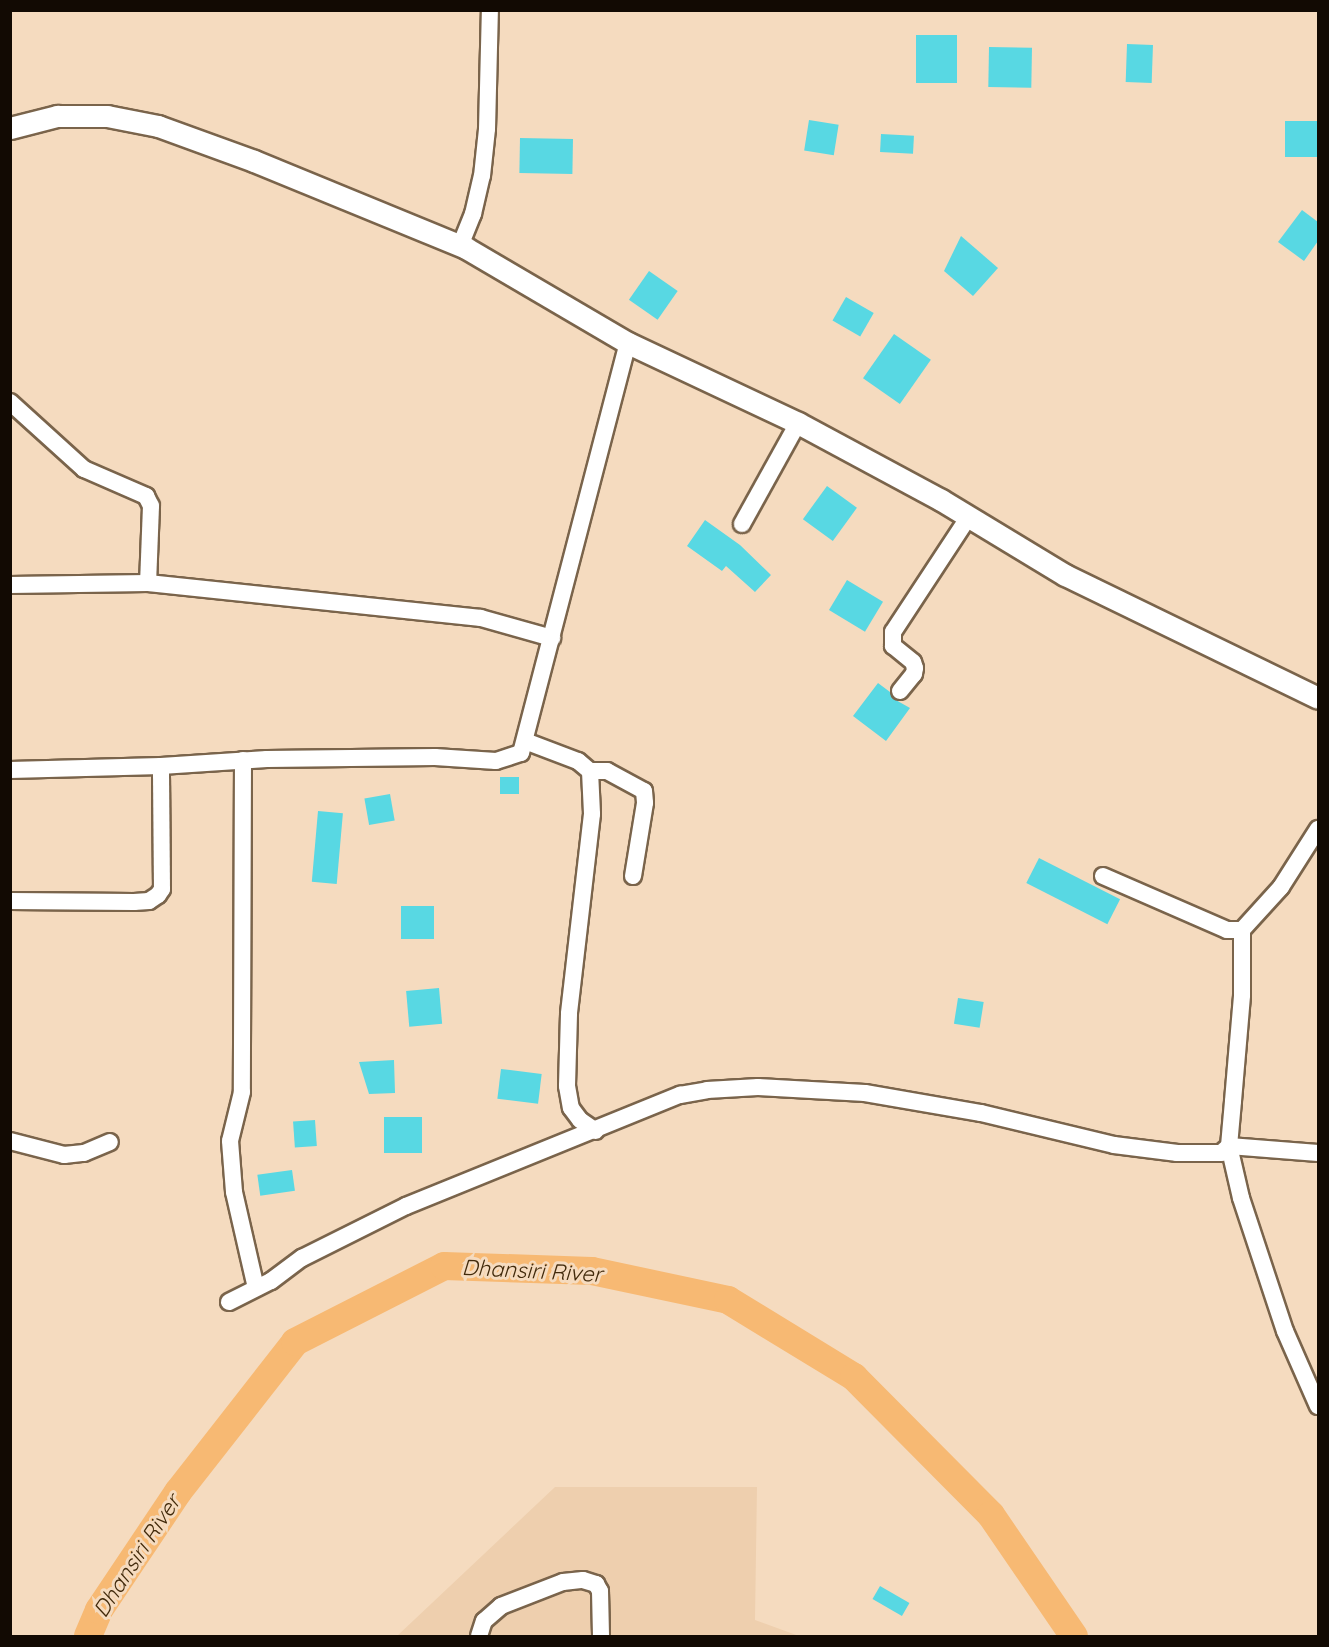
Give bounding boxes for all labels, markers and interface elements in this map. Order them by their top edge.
water label: Dhansiri River [461,1254,603,1288]
water label: Dhansiri River [88,1490,186,1622]

